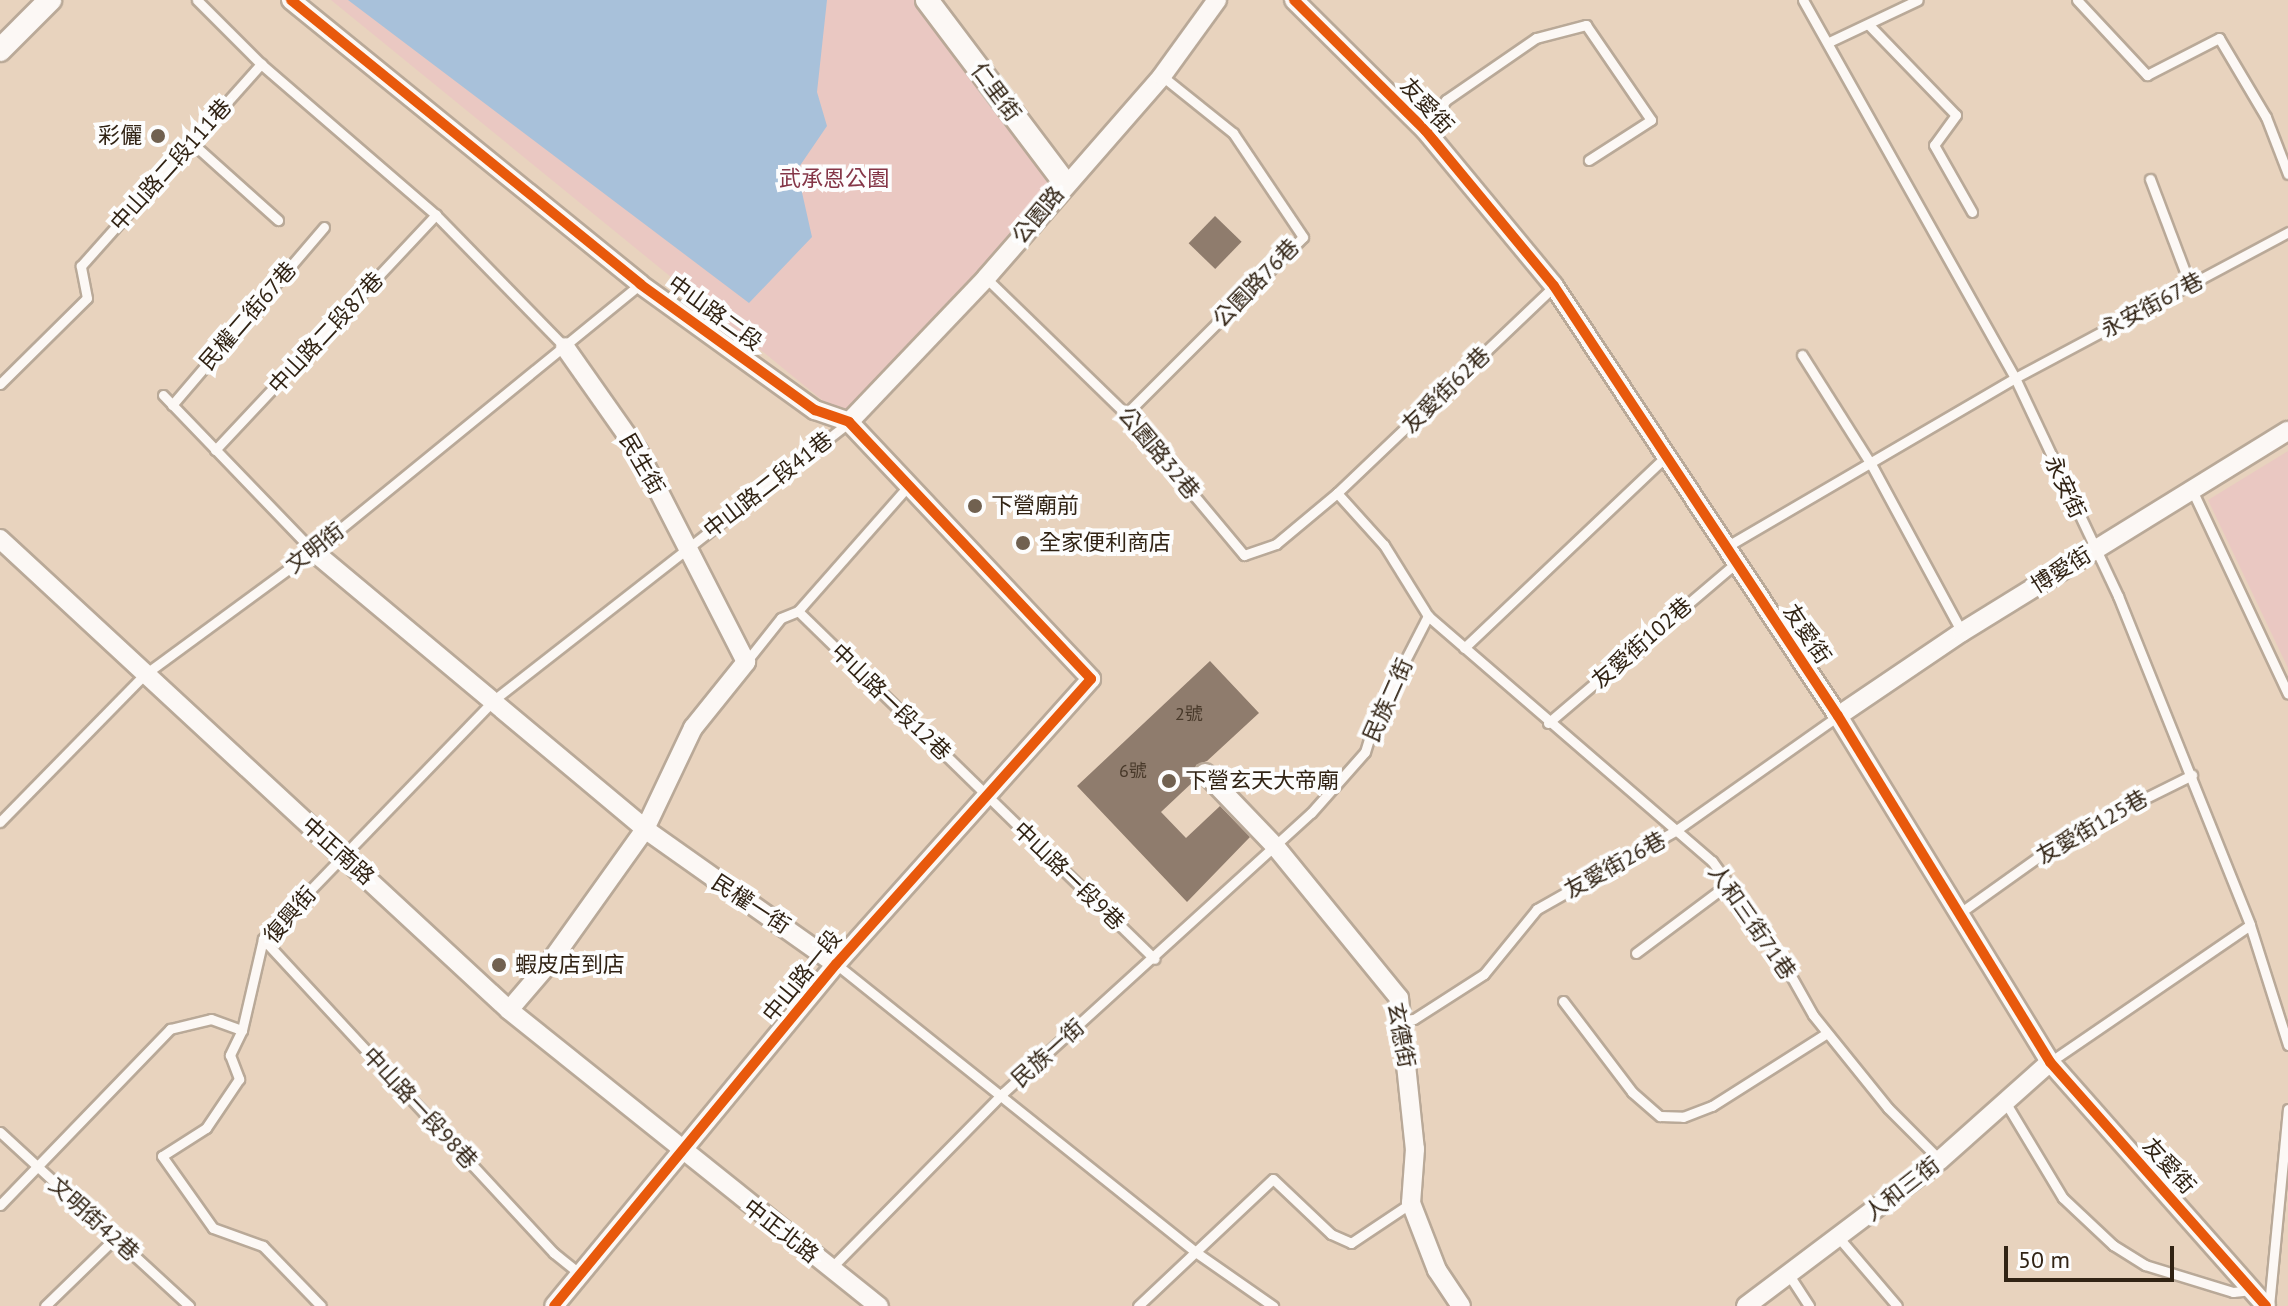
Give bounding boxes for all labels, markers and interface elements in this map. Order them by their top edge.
street label: 仁里街 [966,58,1026,126]
street label: 友愛街 [1395,73,1459,139]
street label: 中山路二段111巷 [105,94,237,236]
place label: 彩儷 [98,123,142,149]
marker: 彩儷 [149,127,167,145]
park label: 武承恩公園 [779,166,889,192]
street label: 公園路 [1007,181,1069,249]
street label: 公園路76巷 [1208,234,1304,332]
street label: 民權二街67巷 [194,257,302,375]
street label: 中山路二段87巷 [263,267,389,399]
street label: 永安街67巷 [2096,267,2208,343]
street label: 中山路二段 [663,270,767,356]
street label: 友愛街62巷 [1397,342,1495,438]
street label: 公園路32巷 [1113,402,1205,504]
street label: 中山路二段41巷 [698,427,838,543]
street label: 民生街 [614,429,670,499]
street label: 永安街 [2039,452,2091,522]
place label: 下營廟前 [991,493,1079,519]
marker: 下營廟前 [966,497,984,515]
street label: 文明街 [281,517,349,579]
place label: 全家便利商店 [1039,530,1171,556]
marker: 全家便利商店 [1014,534,1032,552]
street label: 博愛街 [2026,541,2096,599]
street label: 友愛街102巷 [1587,592,1697,694]
street label: 友愛街 [1778,599,1836,669]
street label: 中山路一段12巷 [826,638,956,766]
street label: 民族二街 [1358,654,1418,746]
house number: 2號 [1175,703,1203,725]
house number: 6號 [1119,760,1147,782]
place label: 下營玄天大帝廟 [1185,768,1339,794]
marker: 下營玄天大帝廟 [1160,772,1178,790]
street label: 友愛街125巷 [2032,785,2152,869]
street label: 中正南路 [296,812,380,890]
street label: 中山路一段9巷 [1008,816,1130,936]
street label: 友愛街26巷 [1560,826,1670,904]
street label: 人和三街71巷 [1703,860,1801,984]
street label: 民權一街 [707,869,795,939]
street label: 復興街 [258,881,322,949]
street label: 中山路一段 [757,925,847,1027]
place label: 蝦皮店到店 [515,952,625,978]
marker: 蝦皮店到店 [490,956,508,974]
street label: 玄德街 [1382,1000,1420,1070]
street label: 民族一街 [1006,1014,1090,1092]
street label: 中山路一段98巷 [357,1042,483,1174]
street label: 友愛街 [2137,1133,2201,1199]
street label: 人和三街 [1859,1152,1945,1226]
street label: 文明街42巷 [44,1172,144,1266]
street label: 中正北路 [738,1194,824,1268]
scale bar [2008,1230,2178,1280]
text: 50 m [2018,1244,2070,1275]

